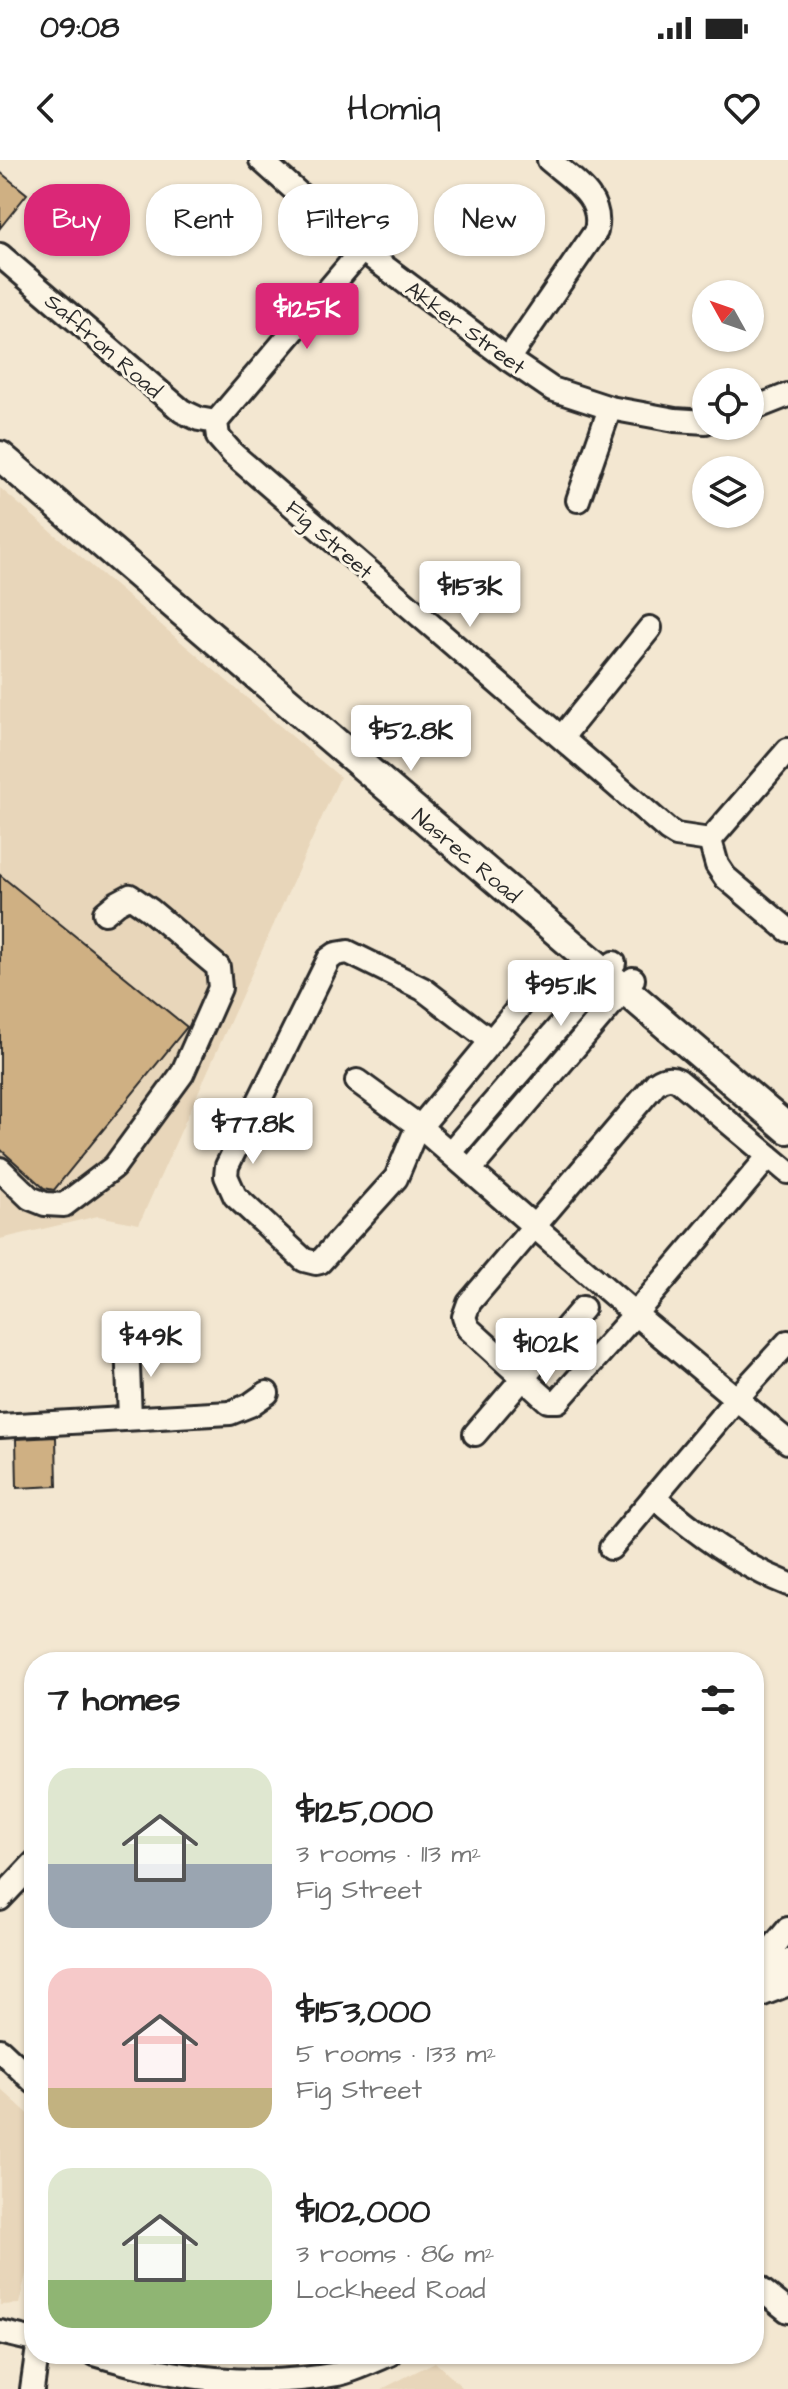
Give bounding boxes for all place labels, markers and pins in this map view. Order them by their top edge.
pin: $125K [251,283,363,351]
pin: $153K [414,561,526,629]
pin: $52.8K [346,705,476,773]
pin: $95.1K [496,960,626,1028]
pin: $77.8K [188,1098,318,1166]
pin: $49K [104,1311,198,1379]
pin: $102K [490,1318,602,1386]

